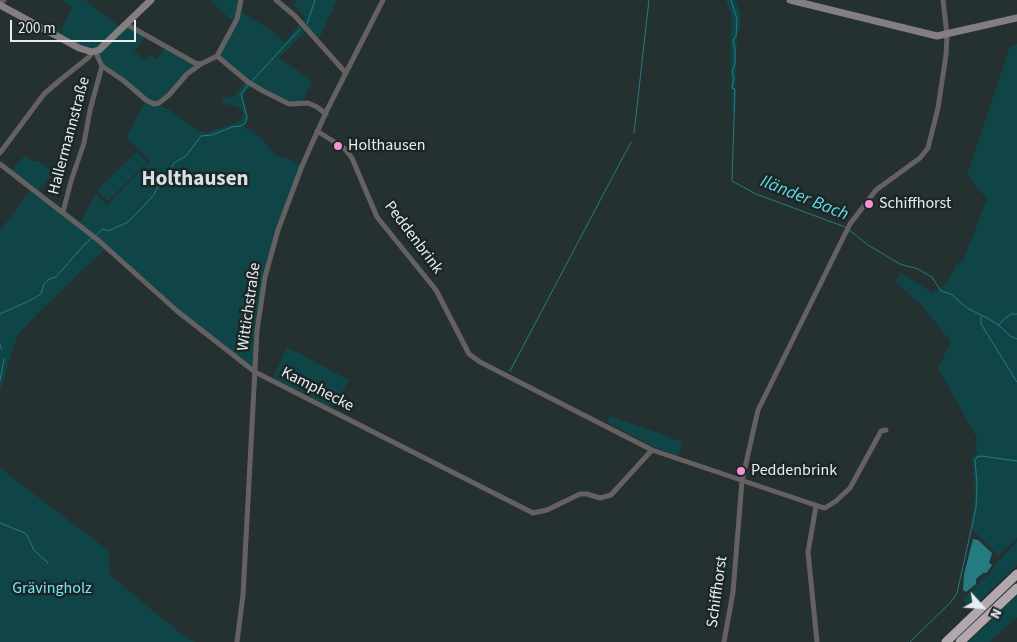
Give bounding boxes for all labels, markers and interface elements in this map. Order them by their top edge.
scale bar [12,10,139,42]
text: 200 m [18,18,56,39]
street label: Hallermannstraße [45,75,95,197]
place label: Holthausen [348,136,425,156]
marker: Holthausen [332,140,344,152]
district label: Holthausen [141,167,249,193]
water label: Iländer Bach [757,172,851,226]
place label: Schiffhorst [879,194,951,214]
street label: Peddenbrink [379,198,447,278]
marker: Schiffhorst [863,198,875,210]
street label: Wittichstraße [234,262,266,352]
street label: Kamphecke [277,364,357,416]
place label: Peddenbrink [751,461,837,481]
marker: Peddenbrink [735,465,747,477]
street label: Schiffhorst [703,555,733,629]
park label: Grävingholz [12,579,92,599]
north arrow [957,582,1007,632]
text: N [984,605,1007,622]

